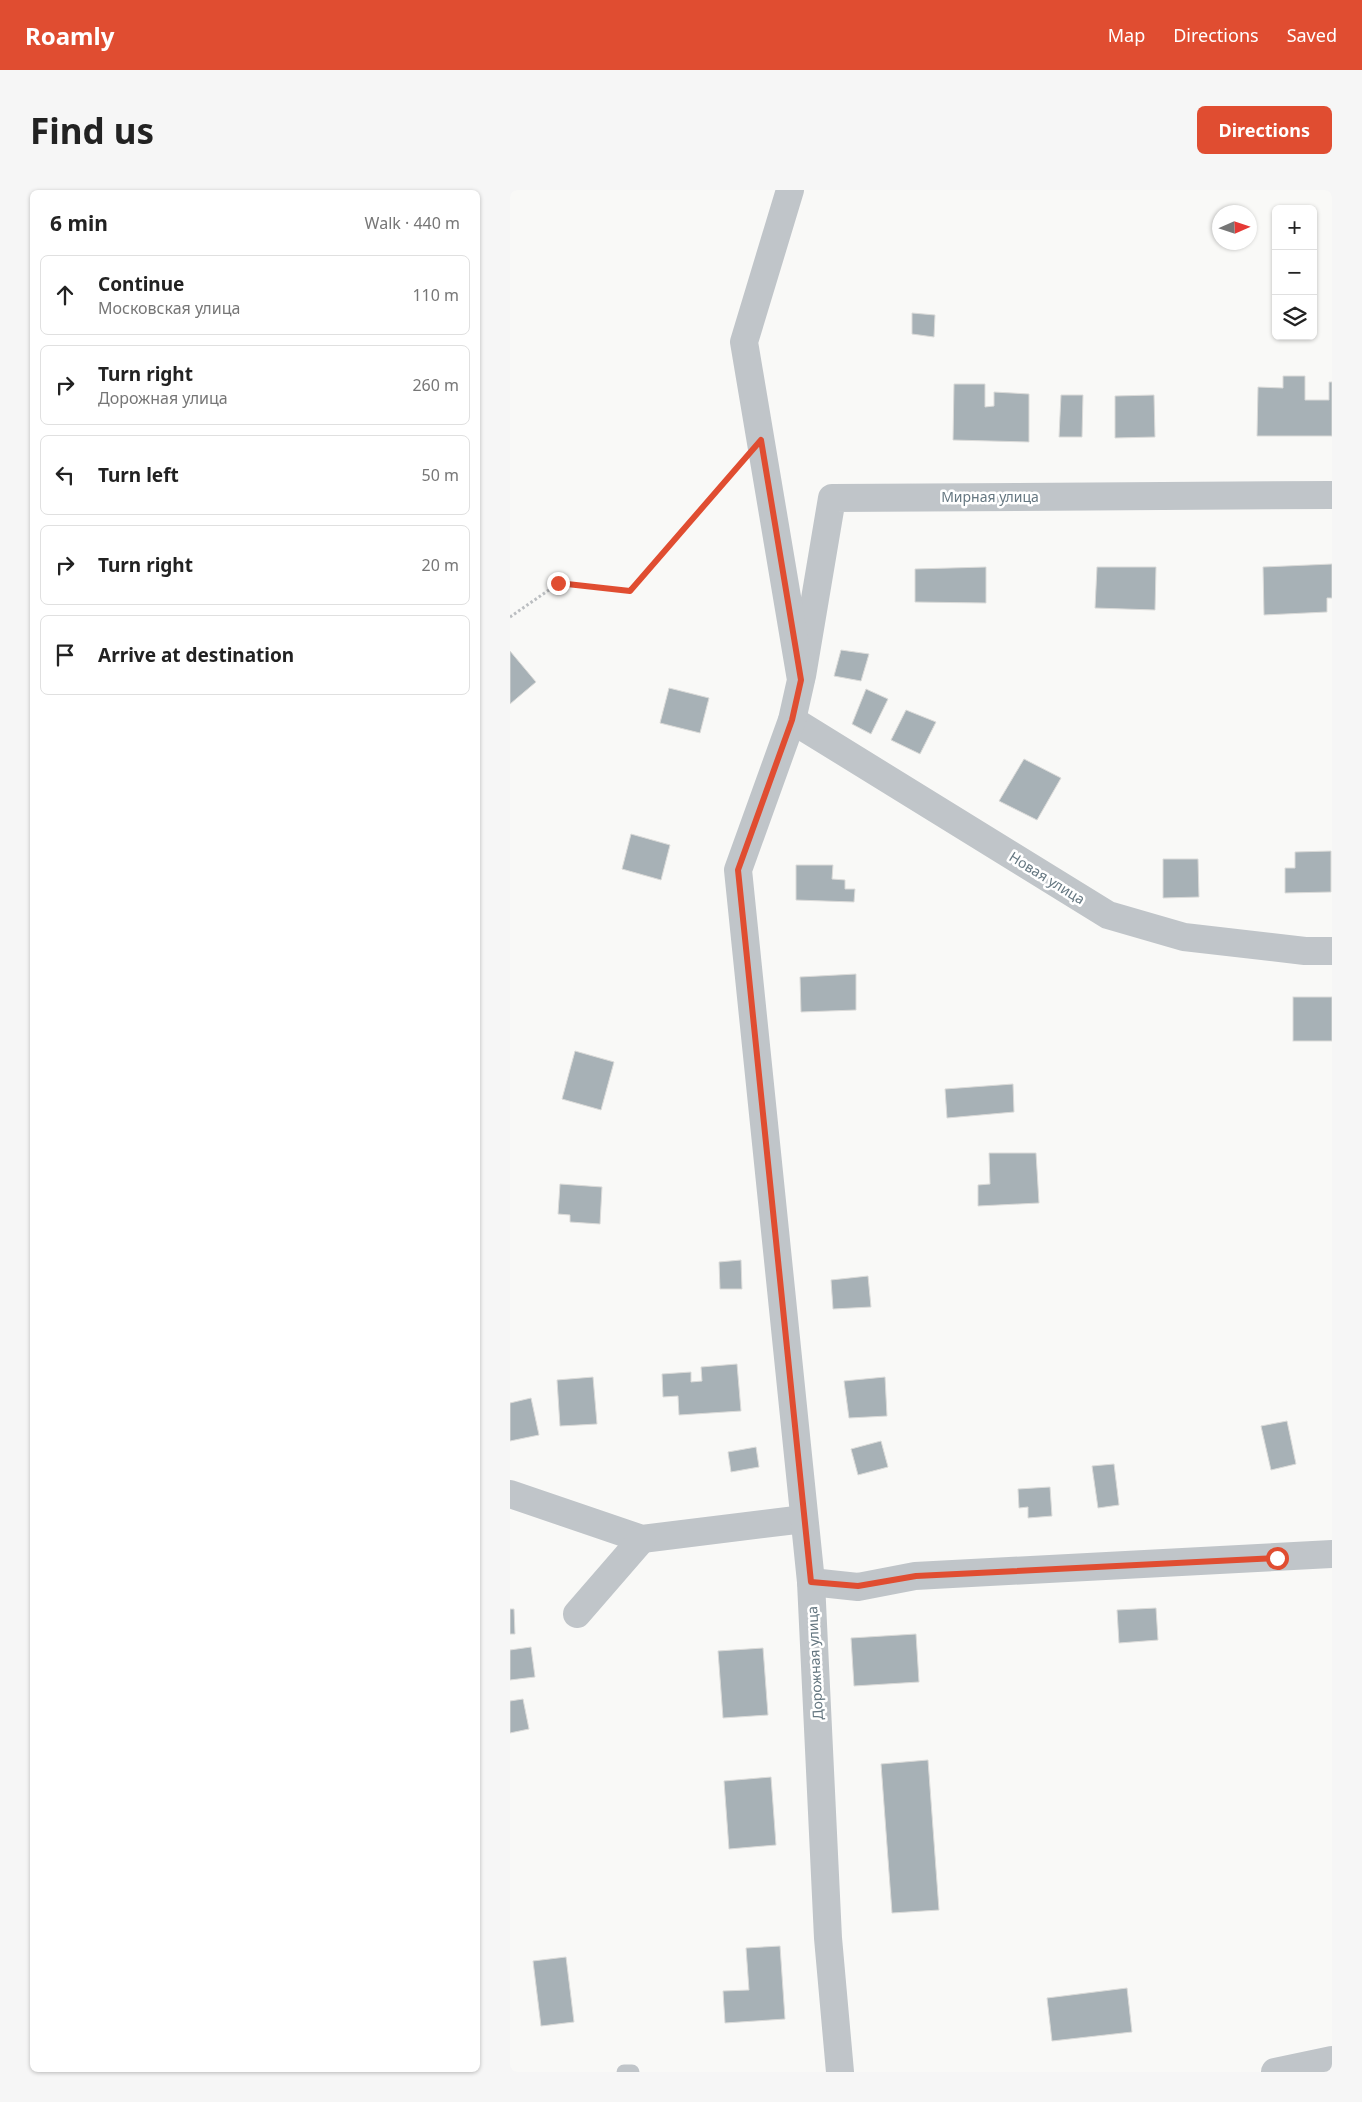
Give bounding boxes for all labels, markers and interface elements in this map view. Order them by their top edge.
text: Roamly [25,19,114,52]
text: Map [1108,23,1145,47]
text: Directions [1173,23,1259,47]
text: Saved [1287,23,1337,47]
button: Directions [1197,106,1332,154]
text: Find us [30,107,154,154]
north arrow [1212,205,1257,250]
map controls [1272,205,1317,340]
button: + [1272,205,1317,250]
text: 6 min [50,209,108,237]
text: Walk · 440 m [365,212,460,234]
button: − [1272,250,1317,295]
text: Continue [98,271,184,297]
icon: ahead [51,281,79,309]
text: 110 m [412,284,459,306]
button: layers [1272,295,1317,340]
text: Московская улица [98,297,240,319]
text: Turn right [98,361,193,387]
icon: right [51,371,79,399]
text: 260 m [412,374,459,396]
text: Дорожная улица [98,387,228,409]
icon: left [51,461,79,489]
text: Turn left [98,462,179,488]
text: 50 m [422,464,459,486]
street label: Мирная улица [941,487,1039,506]
icon: right [51,551,79,579]
text: Turn right [98,552,193,578]
text: 20 m [422,554,459,576]
route end [547,572,570,595]
icon: arrive [51,641,79,669]
text: Arrive at destination [98,642,294,668]
street label: Новая улица [1006,847,1089,908]
route start [1266,1547,1289,1570]
street label: Дорожная улица [802,1606,827,1720]

